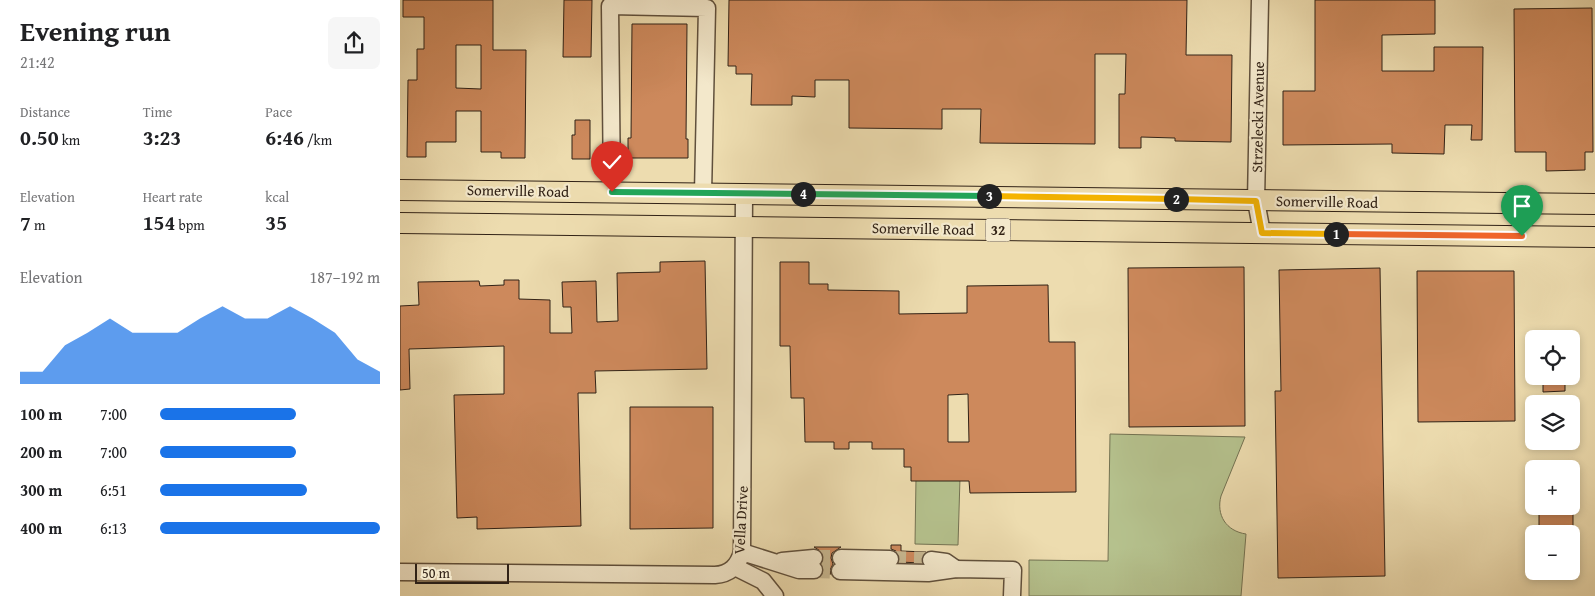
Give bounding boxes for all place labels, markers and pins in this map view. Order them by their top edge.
pin [591,141,633,192]
pin: 4 [790,182,816,206]
pin: 3 [976,184,1002,208]
pin [1501,185,1543,236]
pin: 2 [1164,186,1188,212]
pin: 1 [1324,222,1348,246]

